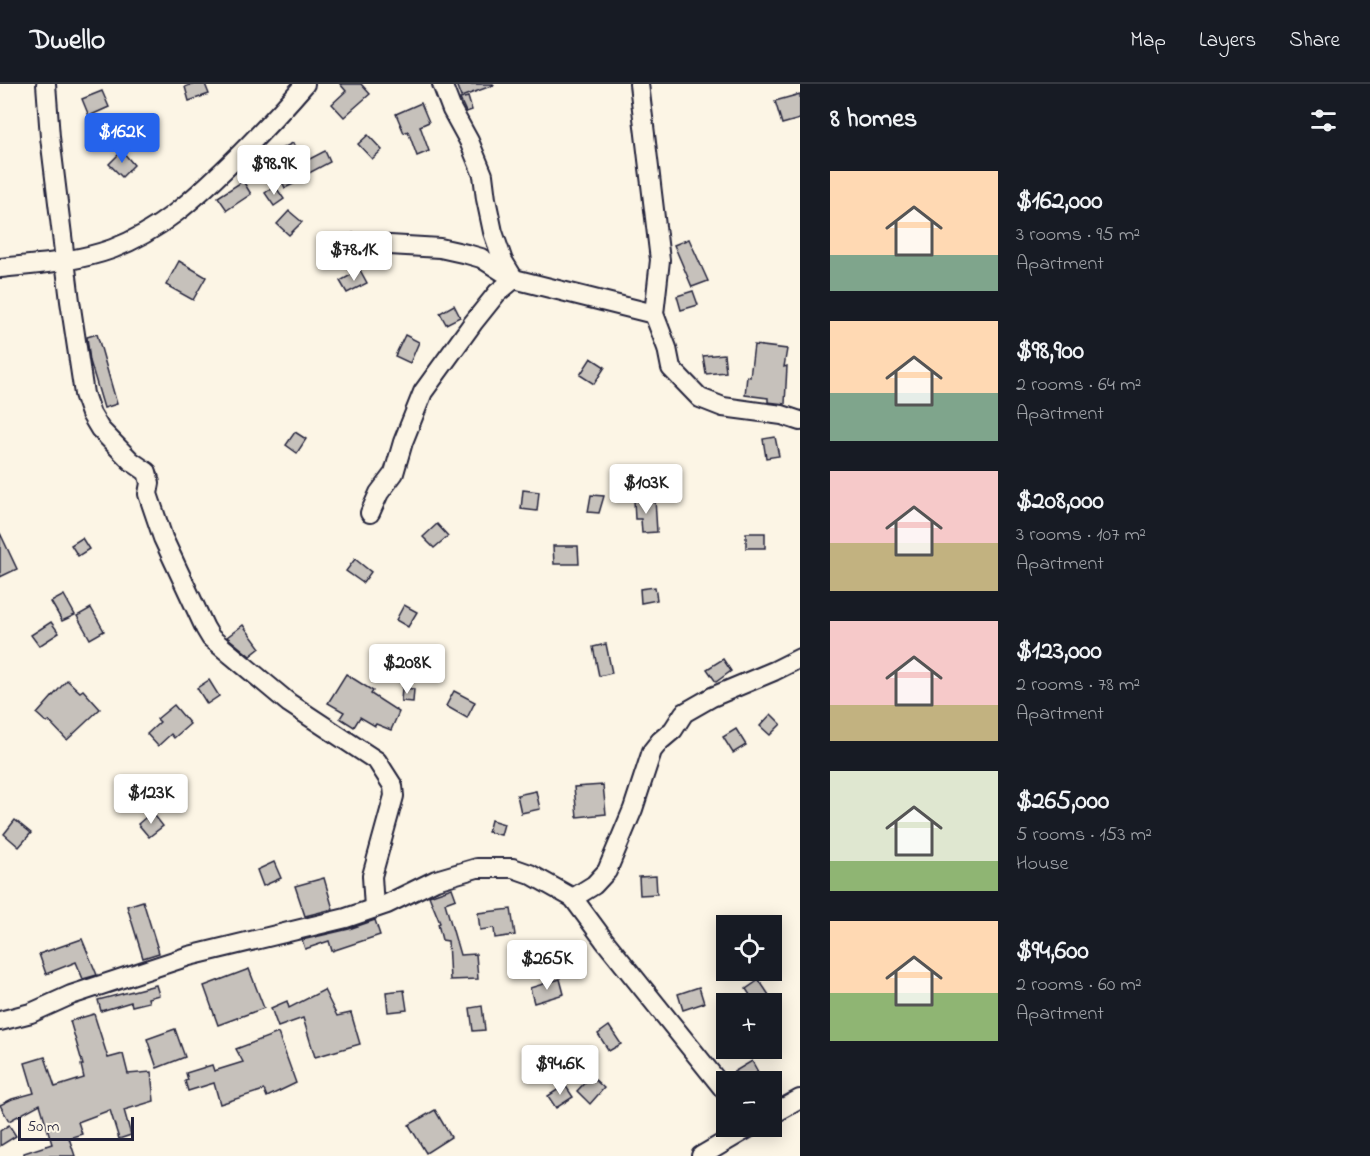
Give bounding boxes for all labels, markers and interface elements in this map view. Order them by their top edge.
text: Dwello [30,21,105,62]
text: Map [1130,26,1166,56]
text: Layers [1199,26,1256,56]
text: Share [1289,26,1340,56]
text: 8 homes [830,101,917,139]
icon: filters [1307,104,1340,137]
pin: $162K [80,113,164,164]
text: $162K [99,118,145,147]
pin: $98.9K [225,145,323,196]
text: $98.9K [251,150,297,179]
text: $162,000 [1016,183,1103,221]
icon: home [878,195,950,267]
text: 3 rooms · 95 m² [1016,221,1140,250]
pin: $78.1K [305,231,403,282]
text: $78.1K [330,236,378,265]
text: Apartment [1016,250,1104,279]
text: $98,900 [1016,333,1084,371]
icon: home [878,345,950,417]
text: 2 rooms · 64 m² [1016,371,1141,400]
text: Apartment [1016,400,1104,429]
pin: $103K [604,464,688,515]
text: $103K [623,469,669,498]
text: $208,000 [1016,483,1104,521]
icon: home [878,495,950,567]
text: 3 rooms · 107 m² [1016,521,1146,550]
text: Apartment [1016,550,1104,579]
text: $123,000 [1016,633,1102,671]
pin: $208K [365,644,449,695]
icon: home [878,645,950,717]
text: $208K [383,649,431,678]
text: 2 rooms · 78 m² [1016,671,1140,700]
text: Apartment [1016,700,1104,729]
pin: $123K [109,774,193,825]
text: $123K [128,779,174,808]
text: $265,000 [1016,783,1109,821]
icon: home [878,795,950,867]
text: 5 rooms · 153 m² [1016,821,1152,850]
text: House [1016,850,1069,879]
map controls [716,915,782,1137]
button: locate [716,915,782,981]
text: $94,600 [1016,933,1089,971]
pin: $265K [505,940,589,991]
text: $265K [521,945,573,974]
icon: home [878,945,950,1017]
text: 2 rooms · 60 m² [1016,971,1142,1000]
button: + [716,993,782,1059]
text: Apartment [1016,1000,1104,1029]
pin: $94.6K [511,1045,609,1096]
text: $94.6K [536,1050,584,1079]
button: − [716,1071,782,1137]
scale bar [18,1114,134,1142]
text: 50 m [27,1115,59,1139]

